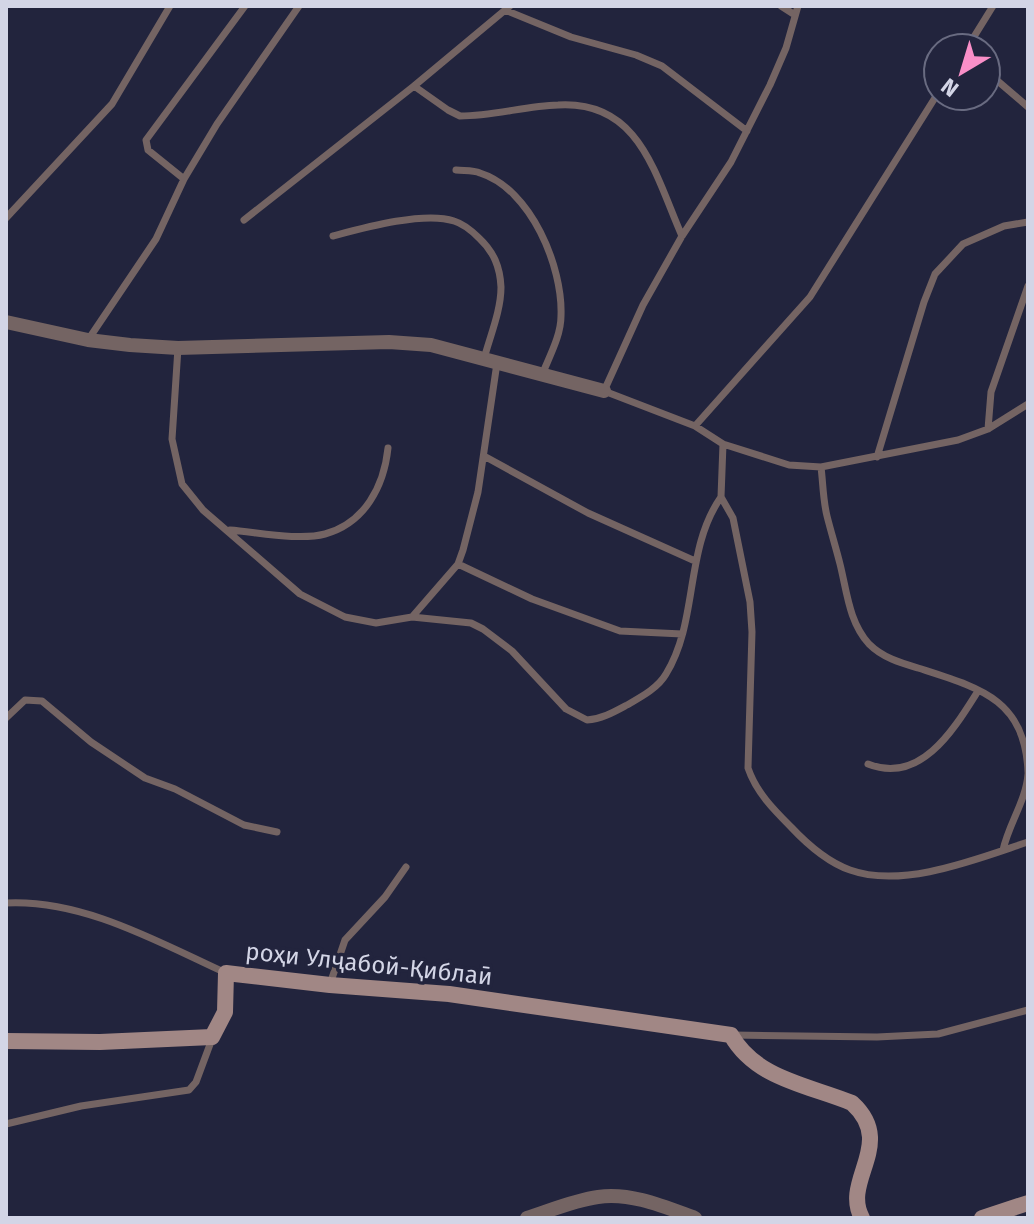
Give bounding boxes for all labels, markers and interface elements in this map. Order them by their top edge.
north arrow [922,32,1002,112]
text: N [936,72,964,102]
street label: роҳи Улҷабой-Қиблаӣ [244,937,494,991]

